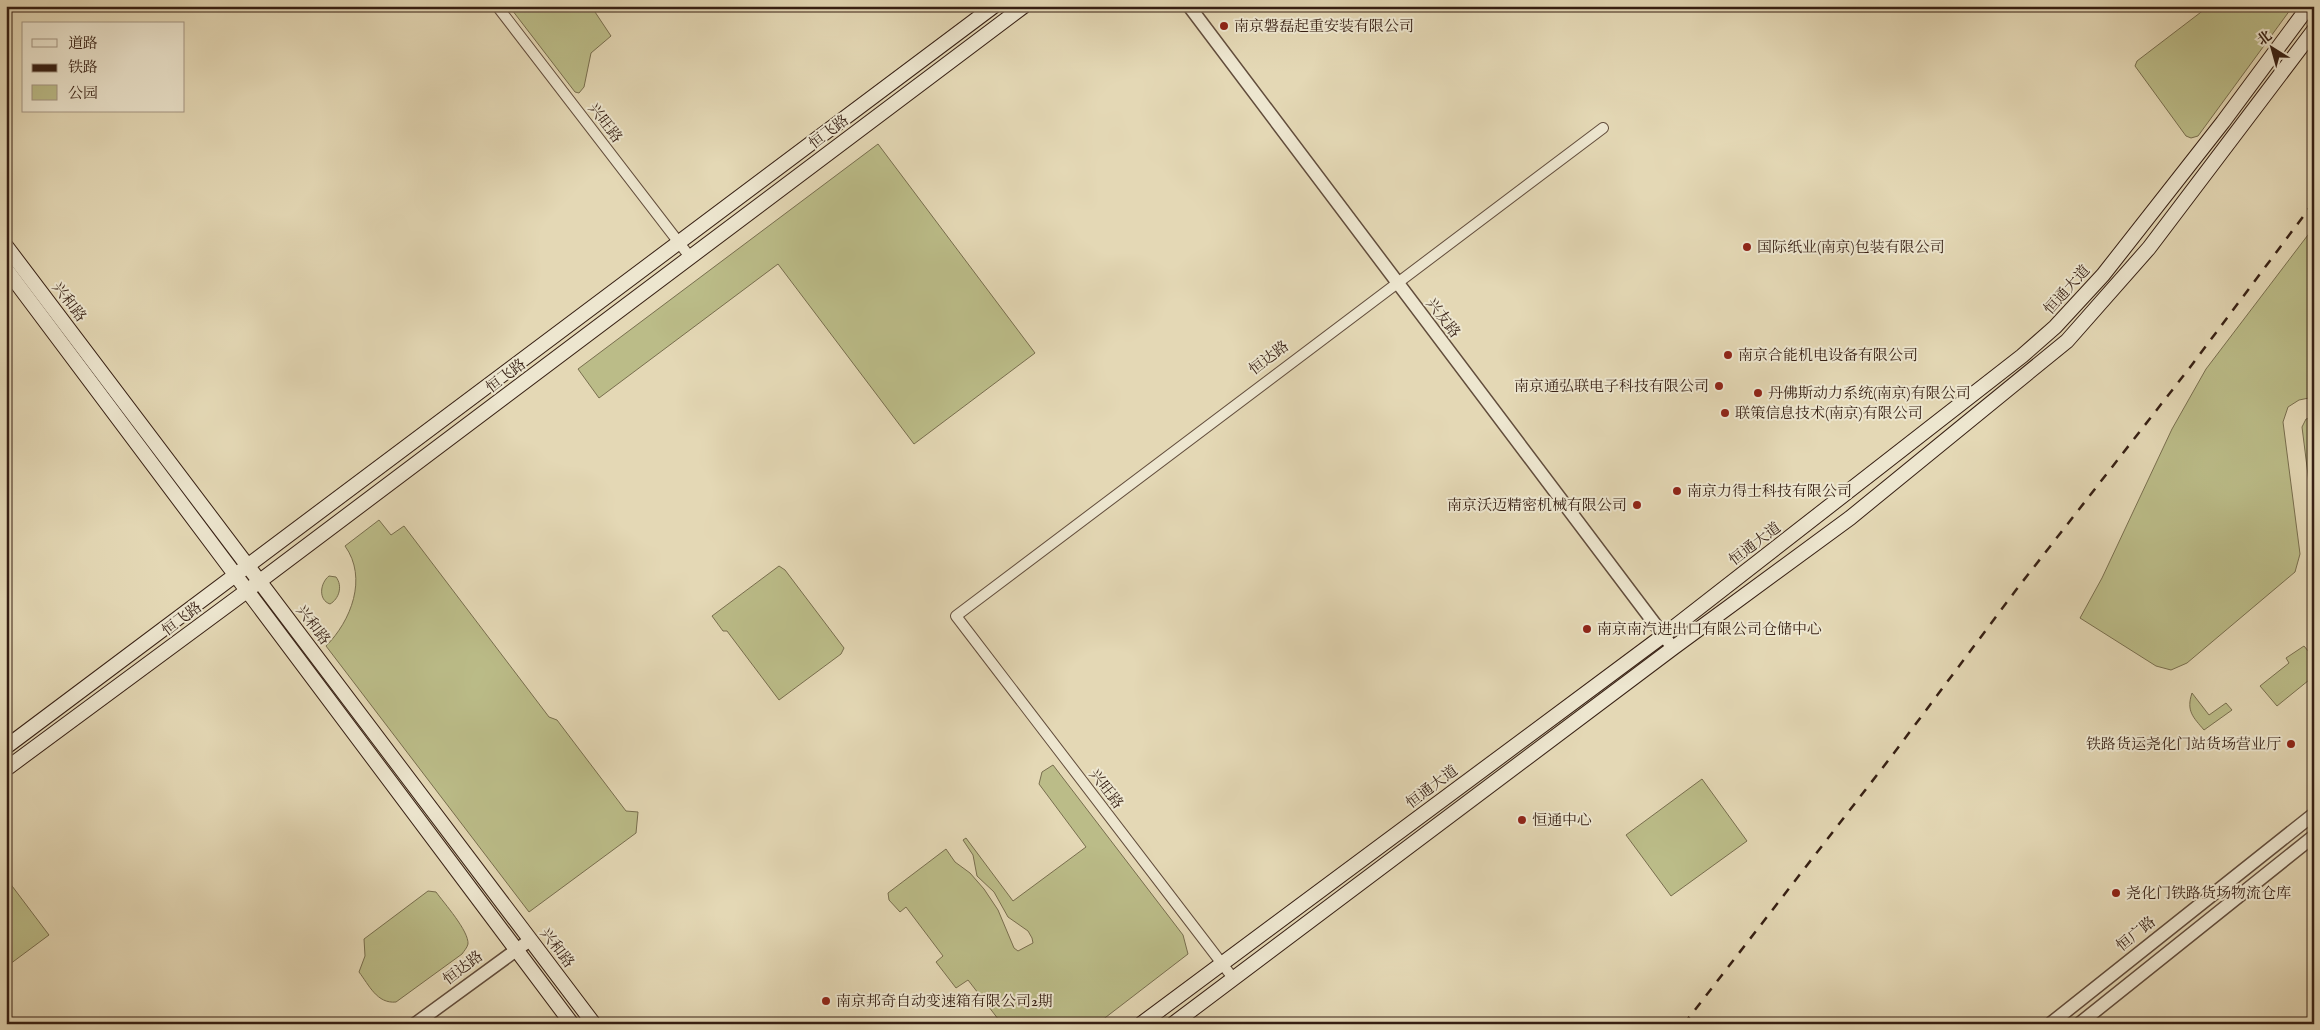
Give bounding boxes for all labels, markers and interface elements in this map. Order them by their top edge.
place label: 南京磐磊起重安装有限公司 [1234,17,1414,36]
marker: 南京磐磊起重安装有限公司 [1218,20,1230,32]
legend [22,22,185,112]
north arrow [2248,22,2298,72]
text: 北 [2254,27,2276,50]
text: 道路 [68,34,98,53]
text: 铁路 [68,58,98,77]
text: 公园 [68,84,98,103]
street label: 兴旺路 [584,99,626,147]
street label: 恒飞路 [805,111,853,153]
place label: 国际纸业(南京)包装有限公司 [1757,238,1945,257]
marker: 国际纸业(南京)包装有限公司 [1741,241,1753,253]
street label: 恒通大道 [2040,261,2094,319]
street label: 兴和路 [48,278,90,326]
street label: 兴友路 [1422,294,1464,342]
street label: 恒达路 [1245,337,1293,379]
place label: 南京合能机电设备有限公司 [1738,346,1918,365]
marker: 南京合能机电设备有限公司 [1722,349,1734,361]
street label: 恒飞路 [482,355,530,397]
place label: 南京通弘联电子科技有限公司 [1514,377,1709,396]
marker: 南京通弘联电子科技有限公司 [1713,380,1725,392]
place label: 丹佛斯动力系统(南京)有限公司 [1768,384,1971,403]
marker: 丹佛斯动力系统(南京)有限公司 [1752,387,1764,399]
place label: 联策信息技术(南京)有限公司 [1735,404,1923,423]
marker: 联策信息技术(南京)有限公司 [1719,407,1731,419]
place label: 南京力得士科技有限公司 [1687,482,1852,501]
marker: 南京力得士科技有限公司 [1671,485,1683,497]
place label: 南京沃迈精密机械有限公司 [1447,496,1627,515]
marker: 南京沃迈精密机械有限公司 [1631,499,1643,511]
street label: 恒通大道 [1725,518,1785,570]
street label: 恒飞路 [158,598,206,640]
street label: 兴和路 [292,601,334,649]
place label: 南京南汽进出口有限公司仓储中心 [1597,620,1822,639]
marker: 南京南汽进出口有限公司仓储中心 [1581,623,1593,635]
place label: 铁路货运尧化门站货场营业厅 [2086,735,2281,754]
marker: 铁路货运尧化门站货场营业厅 [2285,738,2297,750]
street label: 恒通大道 [1402,761,1462,813]
street label: 兴旺路 [1085,765,1127,813]
place label: 恒通中心 [1532,811,1592,830]
marker: 恒通中心 [1516,814,1528,826]
place label: 尧化门铁路货场物流仓库 [2126,884,2291,903]
marker: 尧化门铁路货场物流仓库 [2110,887,2122,899]
street label: 恒广路 [2113,912,2159,956]
street label: 兴和路 [536,924,578,972]
street label: 恒达路 [439,947,487,989]
place label: 南京邦奇自动变速箱有限公司2期 [836,992,1053,1011]
marker: 南京邦奇自动变速箱有限公司2期 [820,995,832,1007]

